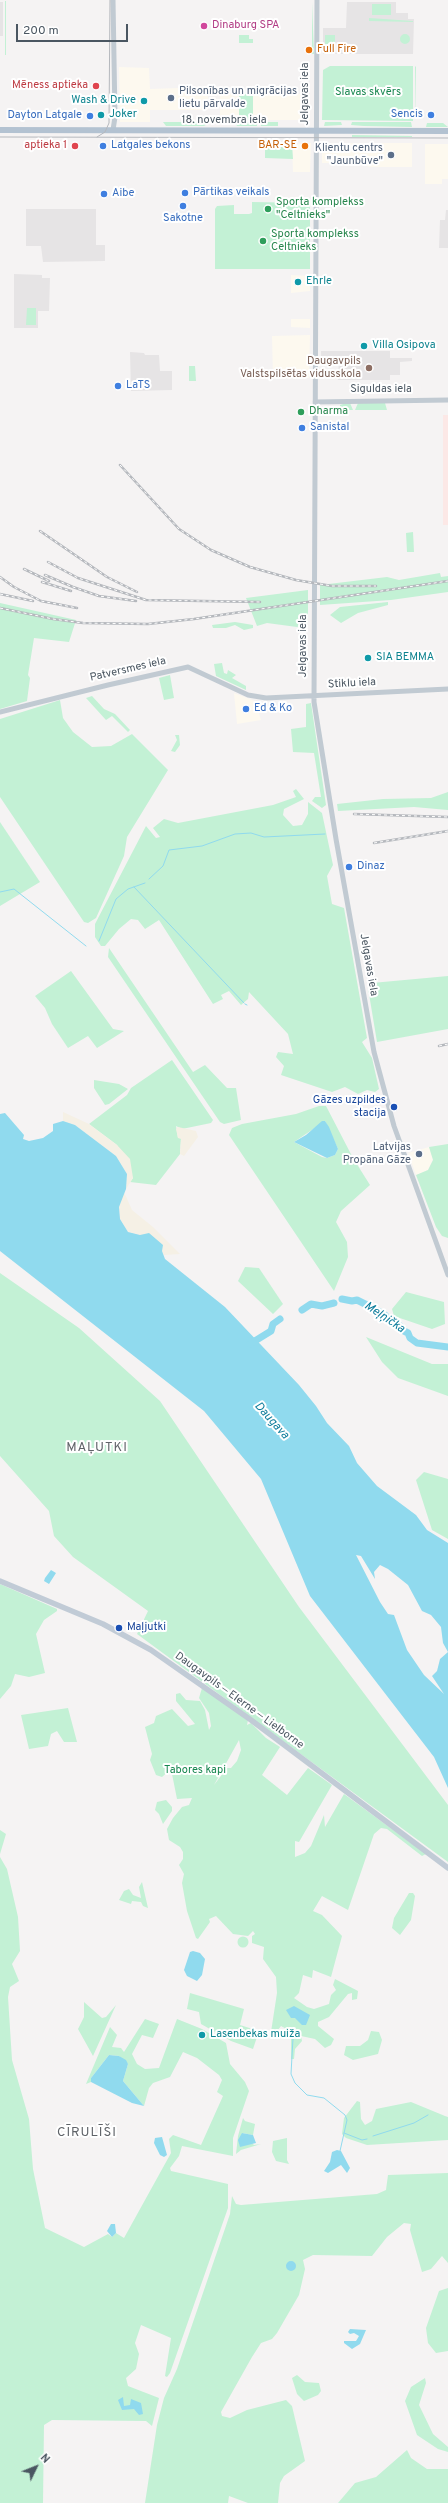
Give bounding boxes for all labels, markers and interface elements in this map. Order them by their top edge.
scale bar [18,16,130,42]
place label: Dinaburg SPA [212,19,279,33]
marker: Dinaburg SPA [199,21,209,31]
text: 200 m [23,23,59,39]
place label: Full Fire [317,43,356,57]
marker: Full Fire [304,45,314,55]
street label: Jelgavas iela [299,62,313,126]
place label: Mēness aptieka [12,79,88,93]
marker: Mēness aptieka [91,81,101,91]
place label: Pilsonības un migrācijas lietu pārvalde [179,85,297,111]
park label: Slavas skvērs [335,86,401,100]
marker: Pilsonības un migrācijas lietu pārvalde [166,93,176,103]
place label: Wash & Drive [71,94,136,108]
marker: Wash & Drive [139,96,149,106]
place label: Joker [109,108,137,122]
place label: Sencis [391,108,423,122]
place label: Dayton Latgale [7,109,82,123]
marker: Joker [96,110,106,120]
marker: Sencis [426,110,436,120]
marker: Dayton Latgale [85,111,95,121]
street label: 18. novembra iela [181,114,267,128]
place label: aptieka 1 [24,139,67,153]
place label: Latgales bekons [111,139,191,153]
place label: BAR-SE [258,139,297,153]
marker: aptieka 1 [70,141,80,151]
marker: Latgales bekons [98,141,108,151]
marker: BAR-SE [300,141,310,151]
place label: Klientu centrs "Jaunbūve" [315,142,383,168]
marker: Klientu centrs "Jaunbūve" [386,150,396,160]
place label: Pārtikas veikals [193,186,270,200]
place label: Aibe [112,187,135,201]
marker: Pārtikas veikals [180,188,190,198]
marker: Aibe [99,189,109,199]
place label: Sporta komplekss "Celtnieks" [276,196,364,222]
marker: Sakotne [178,201,188,211]
marker: Sporta komplekss "Celtnieks" [263,204,273,214]
place label: Sakotne [163,212,203,226]
place label: Sporta komplekss Celtnieks [271,228,359,254]
marker: Sporta komplekss Celtnieks [258,236,268,246]
place label: Ehrle [306,275,332,289]
marker: Ehrle [293,277,303,287]
place label: Villa Osipova [372,339,435,353]
marker: Villa Osipova [359,341,369,351]
place label: Daugavpils Valstspilsētas vidusskola [240,355,361,381]
marker: Daugavpils Valstspilsētas vidusskola [364,363,374,373]
place label: LaTS [126,379,150,393]
marker: LaTS [113,381,123,391]
street label: Siguldas iela [350,383,412,397]
place label: Dharma [309,405,348,419]
marker: Dharma [296,407,306,417]
place label: Sanistal [310,421,349,435]
marker: Sanistal [297,423,307,433]
street label: Jelgavas iela [297,614,311,678]
place label: SIA BEMMA [376,651,434,665]
marker: SIA BEMMA [363,653,373,663]
street label: Patversmes iela [89,655,167,685]
street label: Stiklu iela [328,676,376,692]
place label: Ed & Ko [254,702,292,716]
marker: Ed & Ko [241,704,251,714]
place label: Dinaz [357,860,385,874]
marker: Dinaz [344,862,354,872]
street label: Jelgavas iela [356,933,380,997]
place label: Gāzes uzpildes stacija [313,1094,386,1120]
marker: Gāzes uzpildes stacija [389,1102,399,1112]
place label: Latvijas Propāna Gāze [343,1141,411,1167]
marker: Latvijas Propāna Gāze [414,1149,424,1159]
water label: Meļņička [361,1299,407,1337]
water label: Daugava [251,1399,291,1443]
district label: MAĻUTKI [66,1440,128,1456]
place label: Maļjutki [127,1621,166,1635]
marker: Maļjutki [114,1623,124,1633]
street label: Daugavpils — Elerne — Lielborne [172,1650,306,1752]
park label: Tabores kapi [164,1764,226,1778]
place label: Lasenbekas muiža [210,2028,300,2042]
marker: Lasenbekas muiža [197,2030,207,2040]
district label: CĪRULĪŠI [57,2125,117,2141]
north arrow [16,2447,56,2487]
text: N [37,2451,53,2466]

